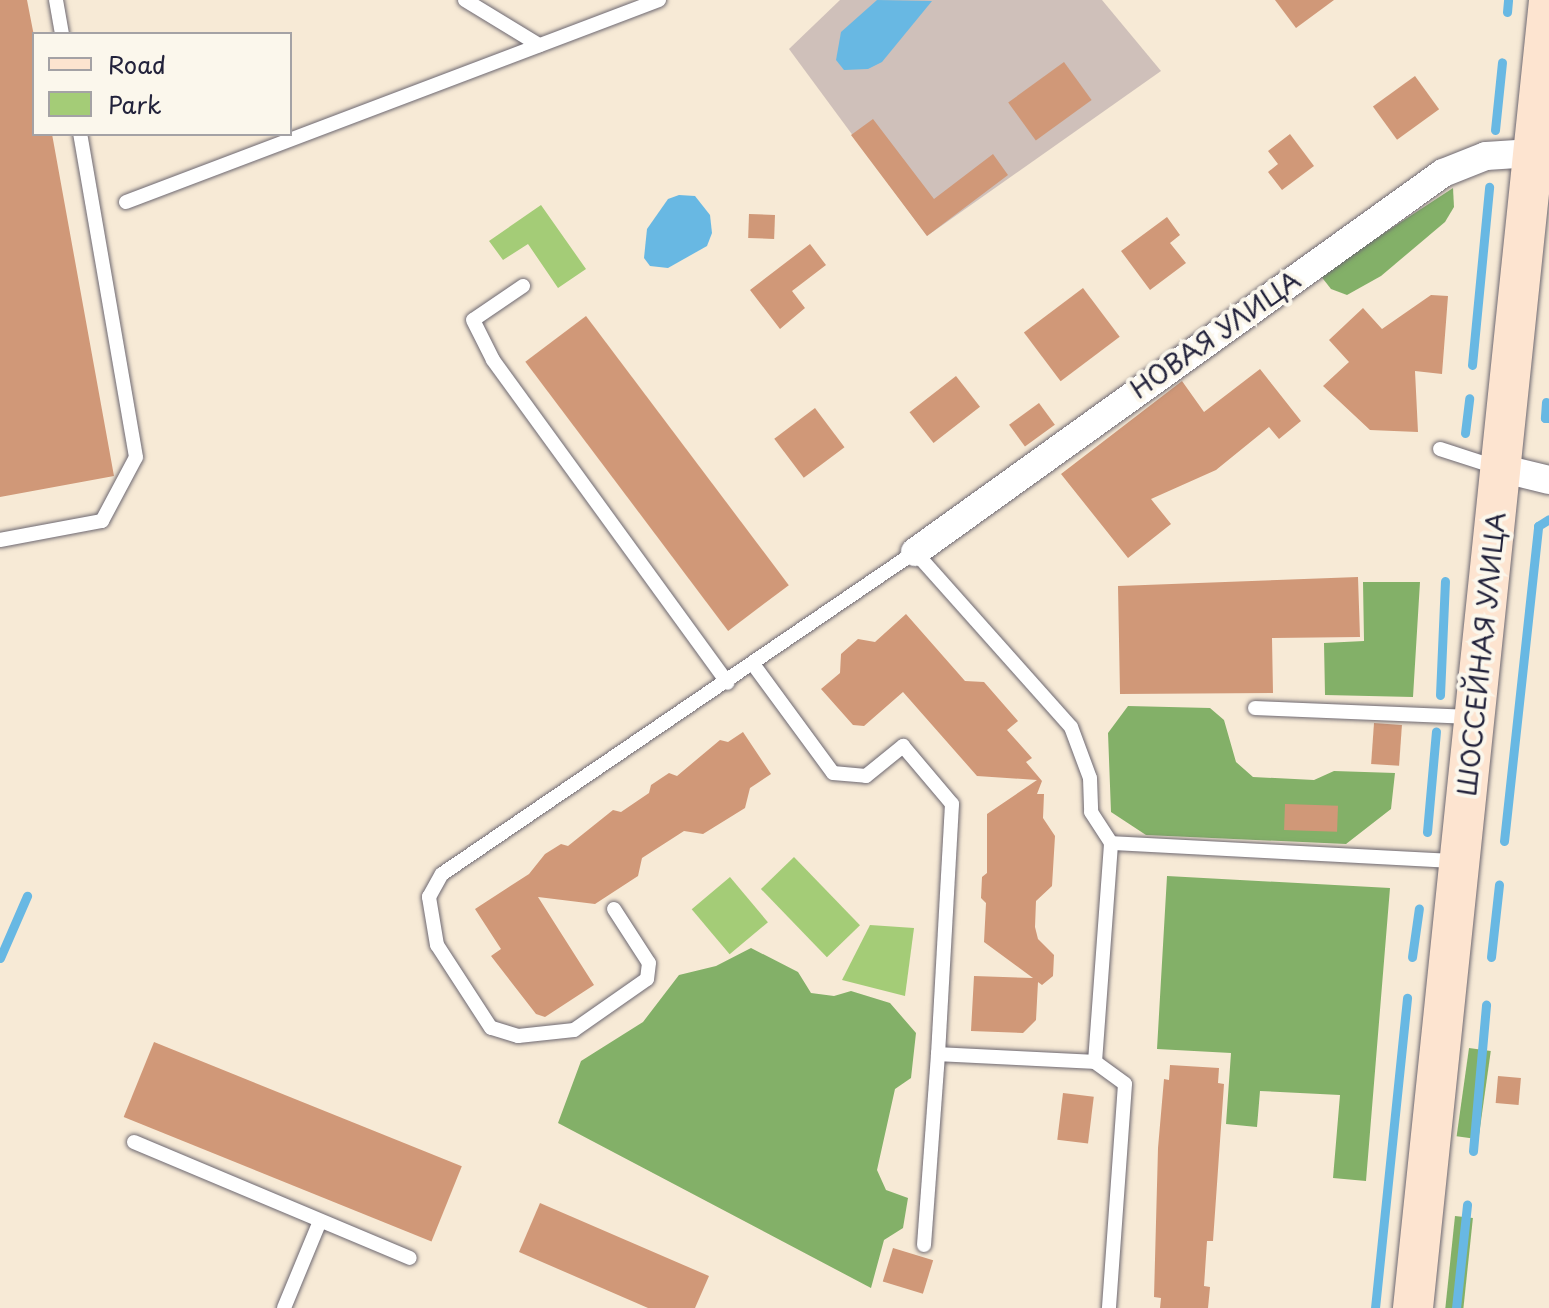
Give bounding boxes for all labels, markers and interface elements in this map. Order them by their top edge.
legend [32,32,292,136]
text: Road [108,46,166,82]
text: Park [108,86,162,122]
street label: НОВАЯ УЛИЦА [1124,264,1306,404]
street label: ШОССЕЙНАЯ УЛИЦА [1451,511,1511,797]

